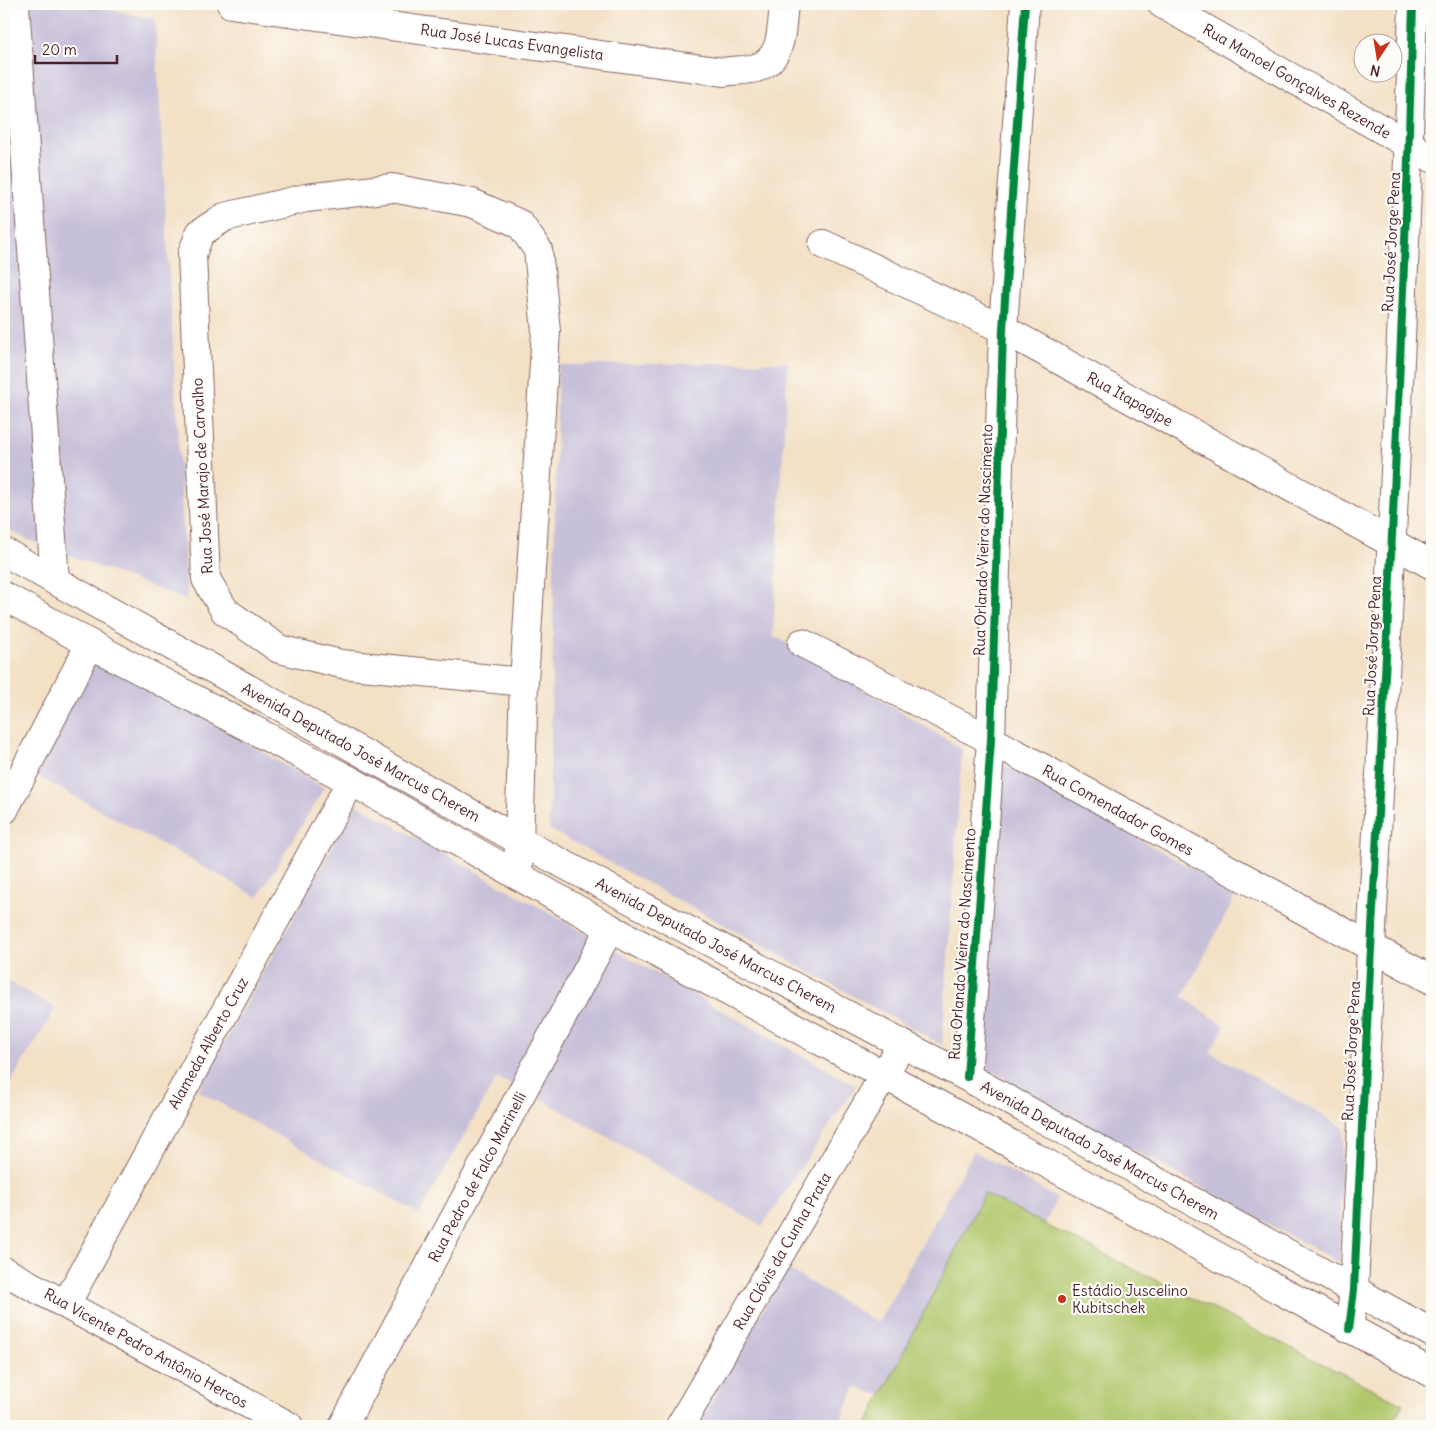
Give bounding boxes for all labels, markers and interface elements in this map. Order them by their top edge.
street label: Rua Manoel Gonçalves Rezende [1200,19,1394,143]
street label: Rua José Lucas Evangelista [419,20,605,64]
scale bar [35,32,118,64]
north arrow [1354,32,1404,82]
text: 20 m [42,40,77,59]
text: N [1369,61,1382,81]
street label: Rua José Jorge Pena [1378,171,1404,313]
street label: Rua Itapagipe [1084,368,1176,430]
street label: Rua José Marajo de Carvalho [187,377,217,575]
street label: Rua Orlando Vieira do Nascimento [969,424,997,656]
street label: Rua José Jorge Pena [1359,575,1385,717]
street label: Avenida Deputado José Marcus Cherem [238,678,484,826]
street label: Rua Comendador Gomes [1039,760,1197,860]
street label: Rua Orlando Vieira do Nascimento [944,827,980,1061]
street label: Avenida Deputado José Marcus Cherem [592,873,840,1017]
street label: Alameda Alberto Cruz [164,974,252,1112]
street label: Rua José Jorge Pena [1338,980,1364,1122]
street label: Avenida Deputado José Marcus Cherem [977,1076,1223,1224]
street label: Rua Pedro de Falco Marinelli [424,1089,530,1265]
street label: Rua Clóvis da Cunha Prata [729,1168,835,1333]
place label: Estádio Juscelino Kubitschek [1072,1281,1188,1317]
street label: Rua Vicente Pedro Antônio Hercos [41,1284,251,1412]
marker: Estádio Juscelino Kubitschek [1056,1293,1068,1305]

